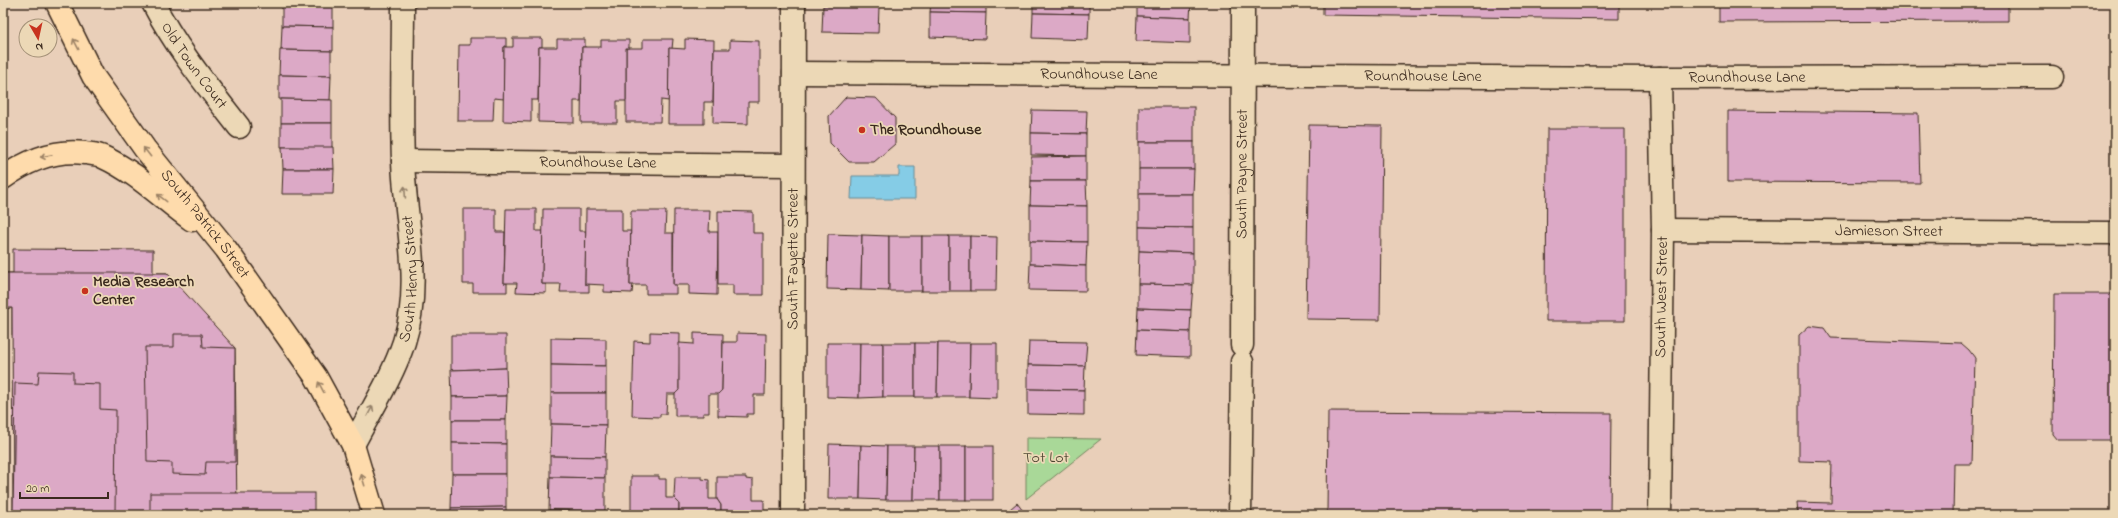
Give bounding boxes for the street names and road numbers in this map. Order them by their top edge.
street label: Old Town Court [154,18,233,115]
street label: Roundhouse Lane [1040,62,1158,87]
street label: Roundhouse Lane [1364,64,1482,89]
street label: Roundhouse Lane [1688,66,1806,90]
street label: South Payne Street [1230,108,1255,239]
street label: Roundhouse Lane [539,150,658,176]
street label: South Patrick Street [154,164,256,284]
street label: South Fayette Street [781,187,806,330]
street label: South Henry Street [393,214,425,345]
street label: Jamieson Street [1835,219,1944,244]
street label: South West Street [1649,235,1675,358]

